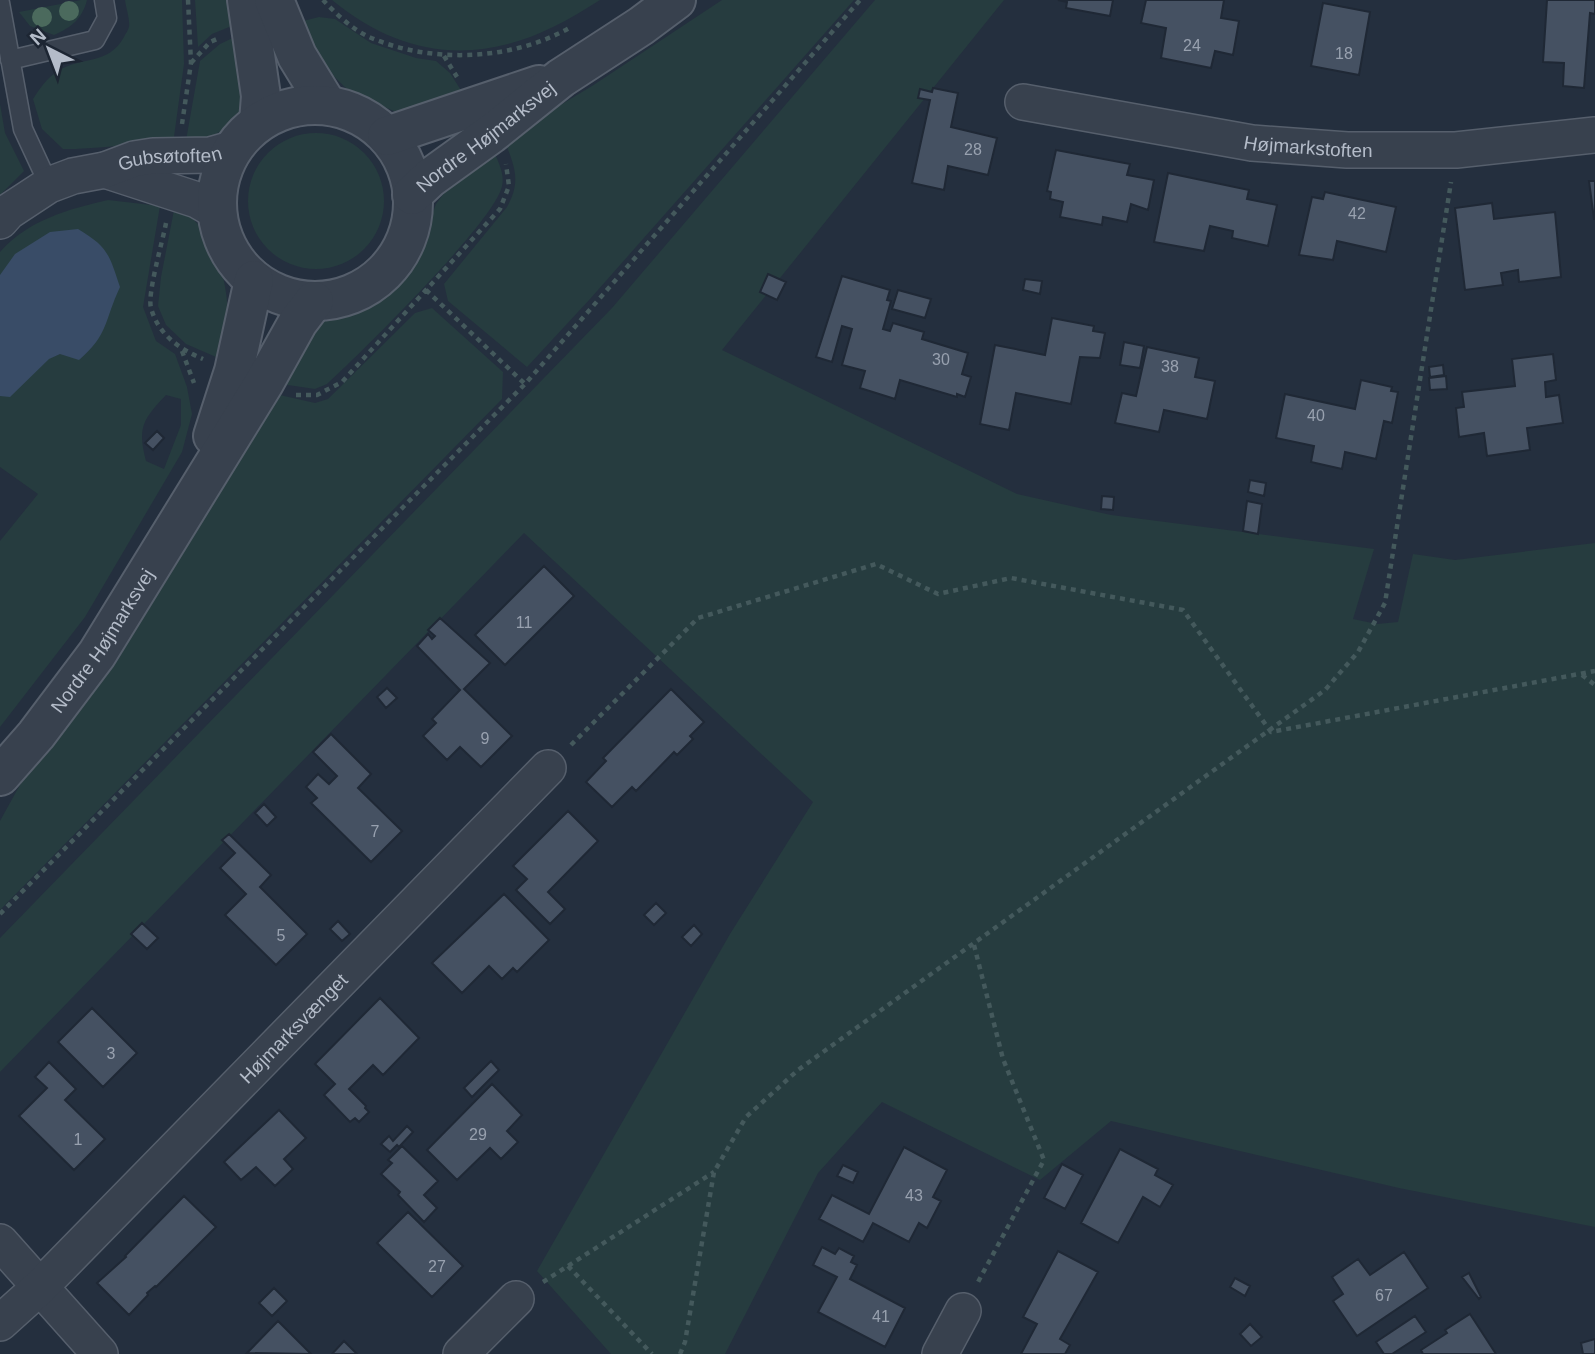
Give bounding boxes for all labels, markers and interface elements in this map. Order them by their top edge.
north arrow [14,14,84,84]
text: N [26,24,50,49]
house number: 24 [1183,37,1201,54]
house number: 18 [1335,45,1353,62]
street label: Nordre Højmarksvej [412,77,559,196]
street label: Højmarkstoften [1242,131,1373,161]
house number: 28 [964,141,982,158]
street label: Gubsøtoften [115,142,224,175]
house number: 42 [1348,205,1366,222]
house number: 30 [932,351,950,368]
house number: 38 [1161,358,1179,375]
house number: 40 [1307,407,1325,424]
street label: Nordre Højmarksvej [46,565,158,717]
house number: 11 [516,614,532,631]
house number: 9 [481,730,490,747]
house number: 7 [371,823,380,840]
house number: 5 [277,927,286,944]
street label: Højmarksvænget [235,969,352,1087]
house number: 3 [107,1045,116,1062]
house number: 29 [469,1126,487,1143]
house number: 1 [74,1131,83,1148]
house number: 43 [905,1187,923,1204]
house number: 27 [428,1258,446,1275]
house number: 67 [1375,1287,1393,1304]
house number: 41 [872,1308,890,1325]

